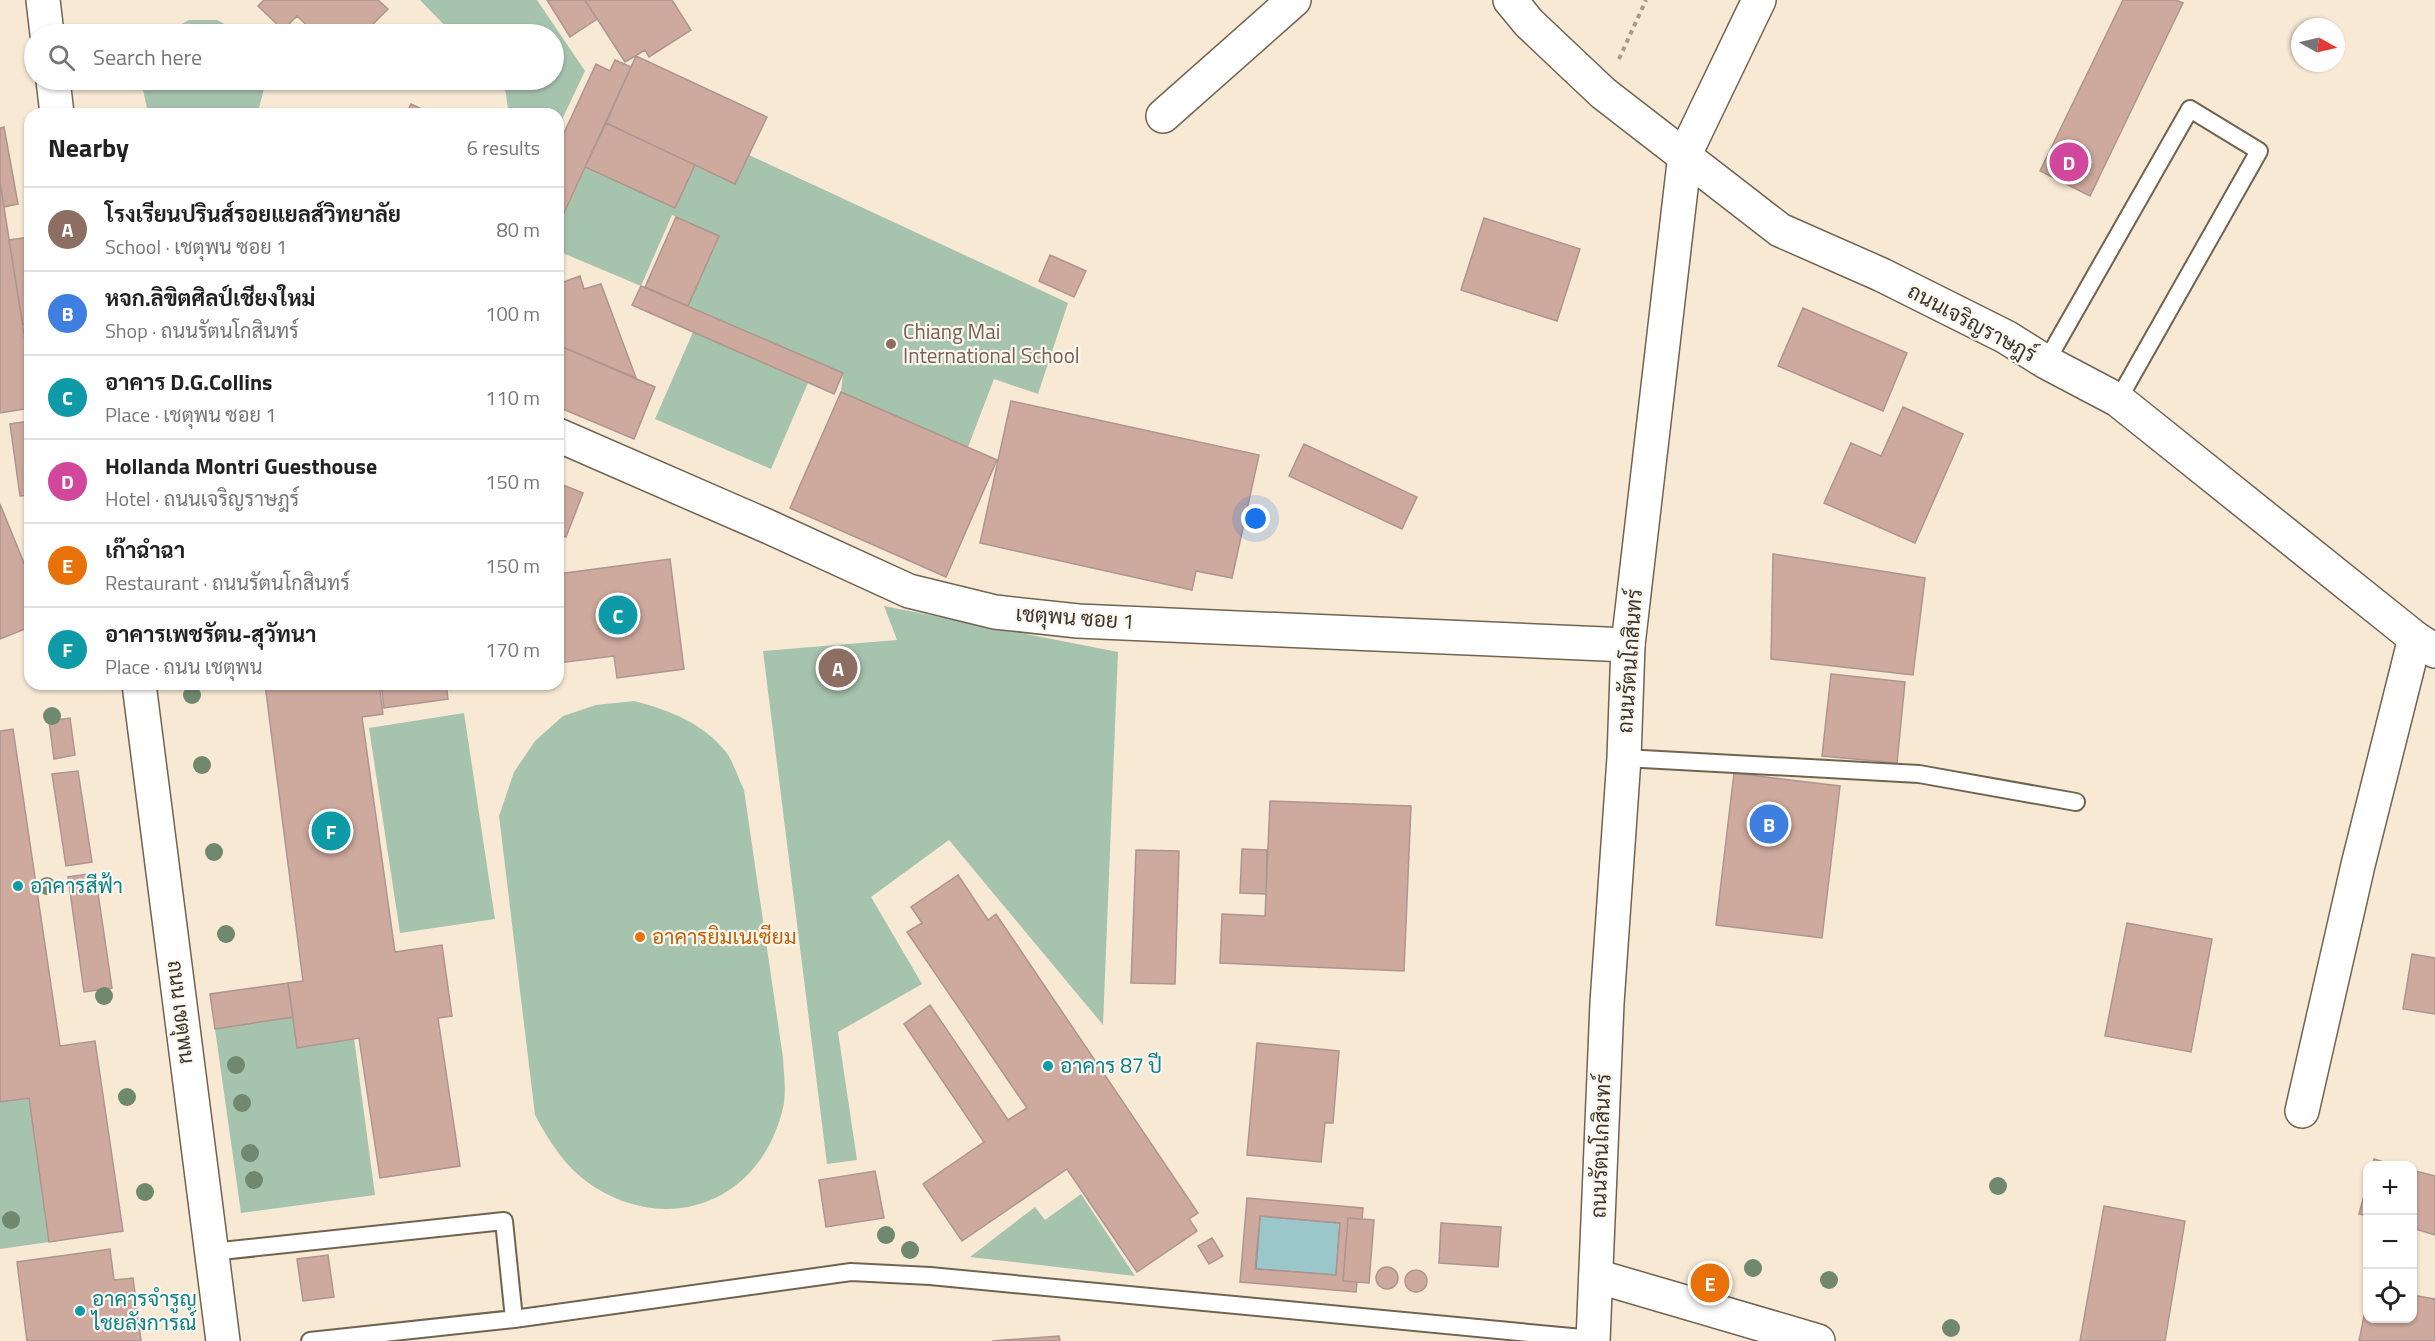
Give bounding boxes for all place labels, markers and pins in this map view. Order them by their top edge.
pin: D [2050,140,2088,184]
place label: Chiang Mai International School [903,315,1080,371]
marker: Chiang Mai International School [884,337,898,351]
pin: C [598,592,638,638]
pin: A [818,646,858,690]
pin: B [1750,802,1788,846]
pin: F [312,808,350,854]
place label: อาคารสีฟ้า [30,869,123,901]
marker: อาคารสีฟ้า [11,879,25,893]
place label: อาคารยิมเนเซียม [652,920,797,952]
marker: อาคารยิมเนเซียม [633,930,647,944]
place label: อาคาร 87 ปี [1060,1049,1162,1081]
marker: อาคาร 87 ปี [1041,1059,1055,1073]
pin: E [1690,1260,1730,1306]
place label: อาคารจำรูญ ไชยลังการณ์ [90,1282,197,1338]
marker: อาคารจำรูญ ไชยลังการณ์ [73,1304,87,1318]

